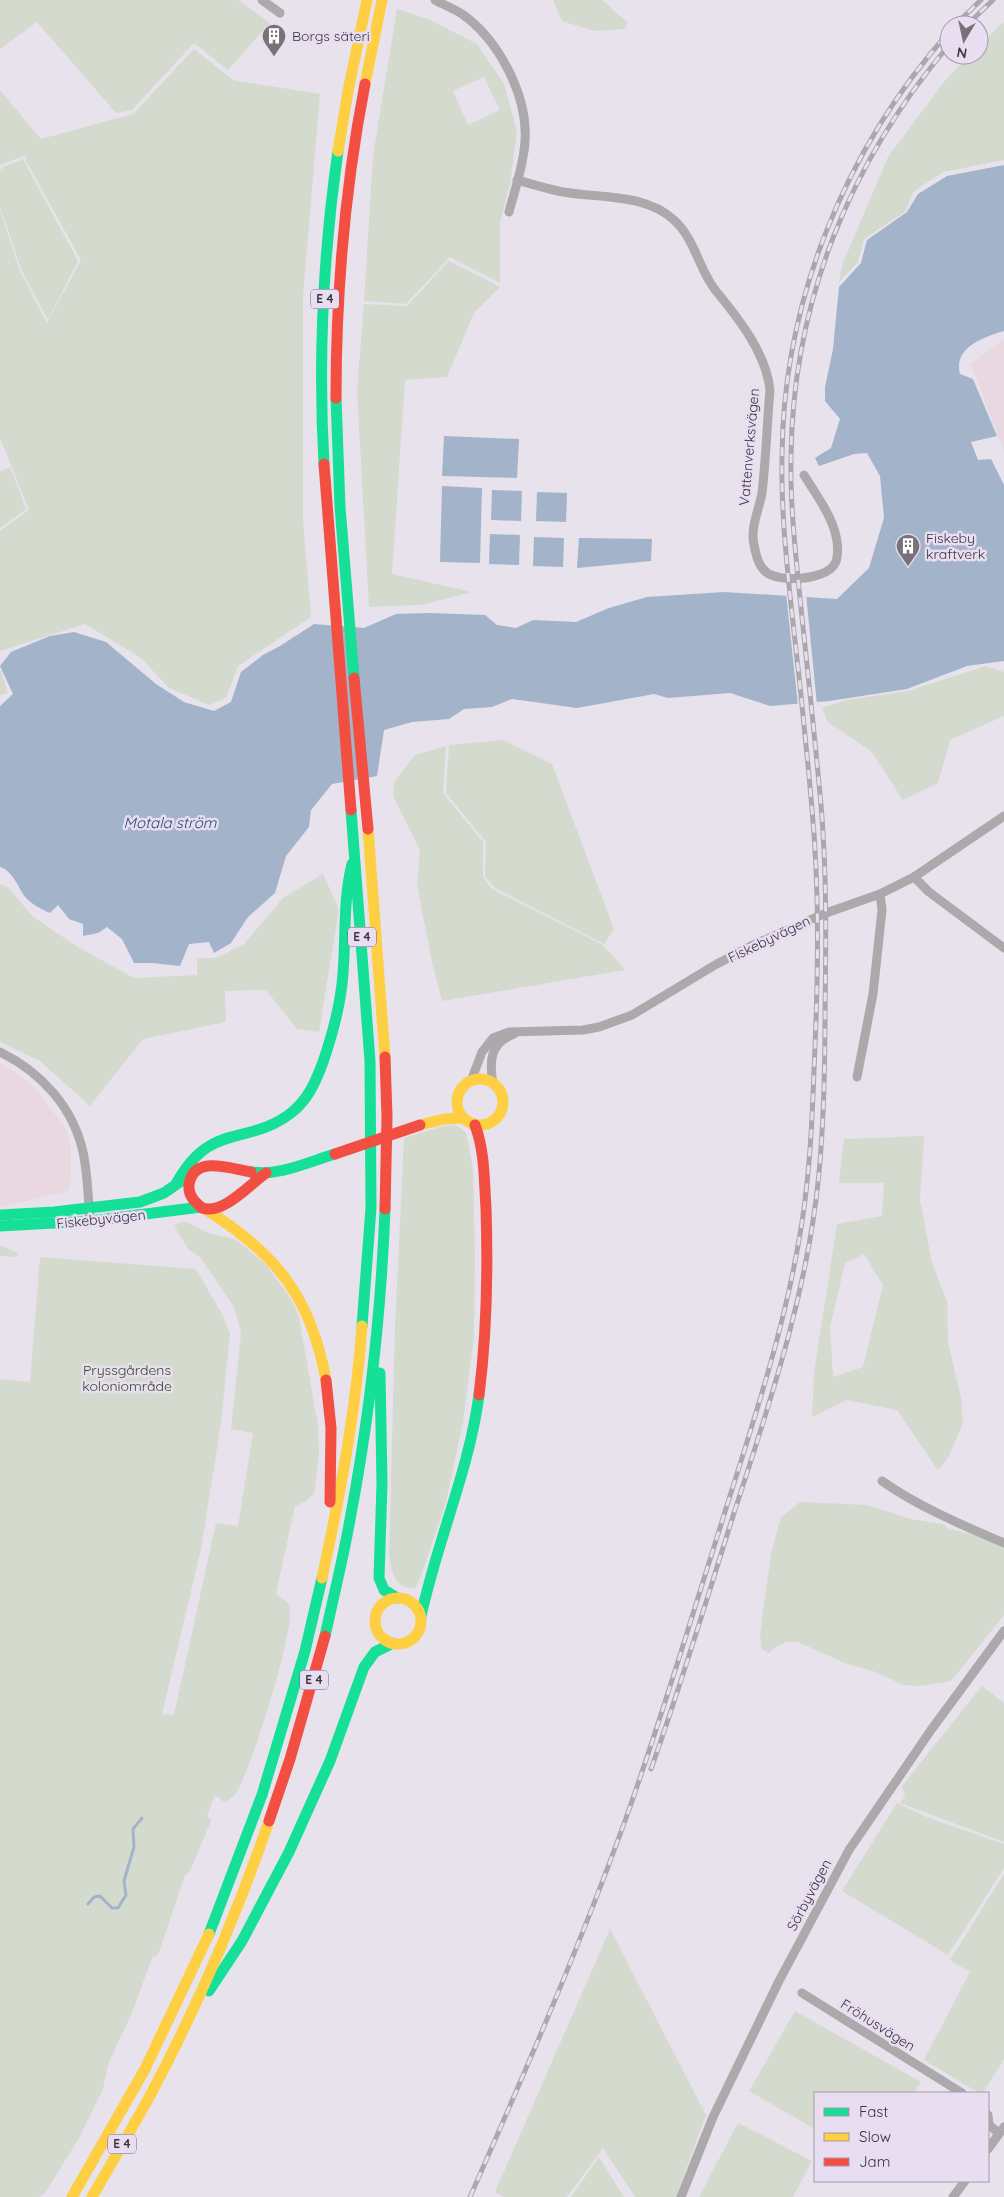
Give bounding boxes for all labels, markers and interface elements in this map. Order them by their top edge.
north arrow [939,15,989,65]
building icon: Borgs säteri [261,23,287,57]
place label: Borgs säteri [292,27,370,45]
text: N [955,43,968,63]
road number: E 4 [311,290,339,308]
street label: Vattenverksvägen [735,387,763,507]
place label: Fiskeby kraftverk [926,529,985,563]
building icon: Fiskeby kraftverk [895,533,921,567]
water label: Motala ström [124,813,217,832]
street label: Fiskebyvägen [725,911,813,967]
road number: E 4 [348,928,376,946]
street label: Fiskebyvägen [56,1205,146,1233]
park label: Pryssgårdens koloniområde [82,1361,172,1395]
road number: E 4 [300,1670,328,1690]
street label: Sörbyvägen [783,1856,835,1934]
street label: Fröhusvägen [837,1995,919,2055]
legend [814,2092,989,2182]
text: Fast [859,2102,888,2121]
text: Slow [859,2127,891,2146]
road number: E 4 [108,2134,136,2154]
text: Jam [859,2152,890,2171]

